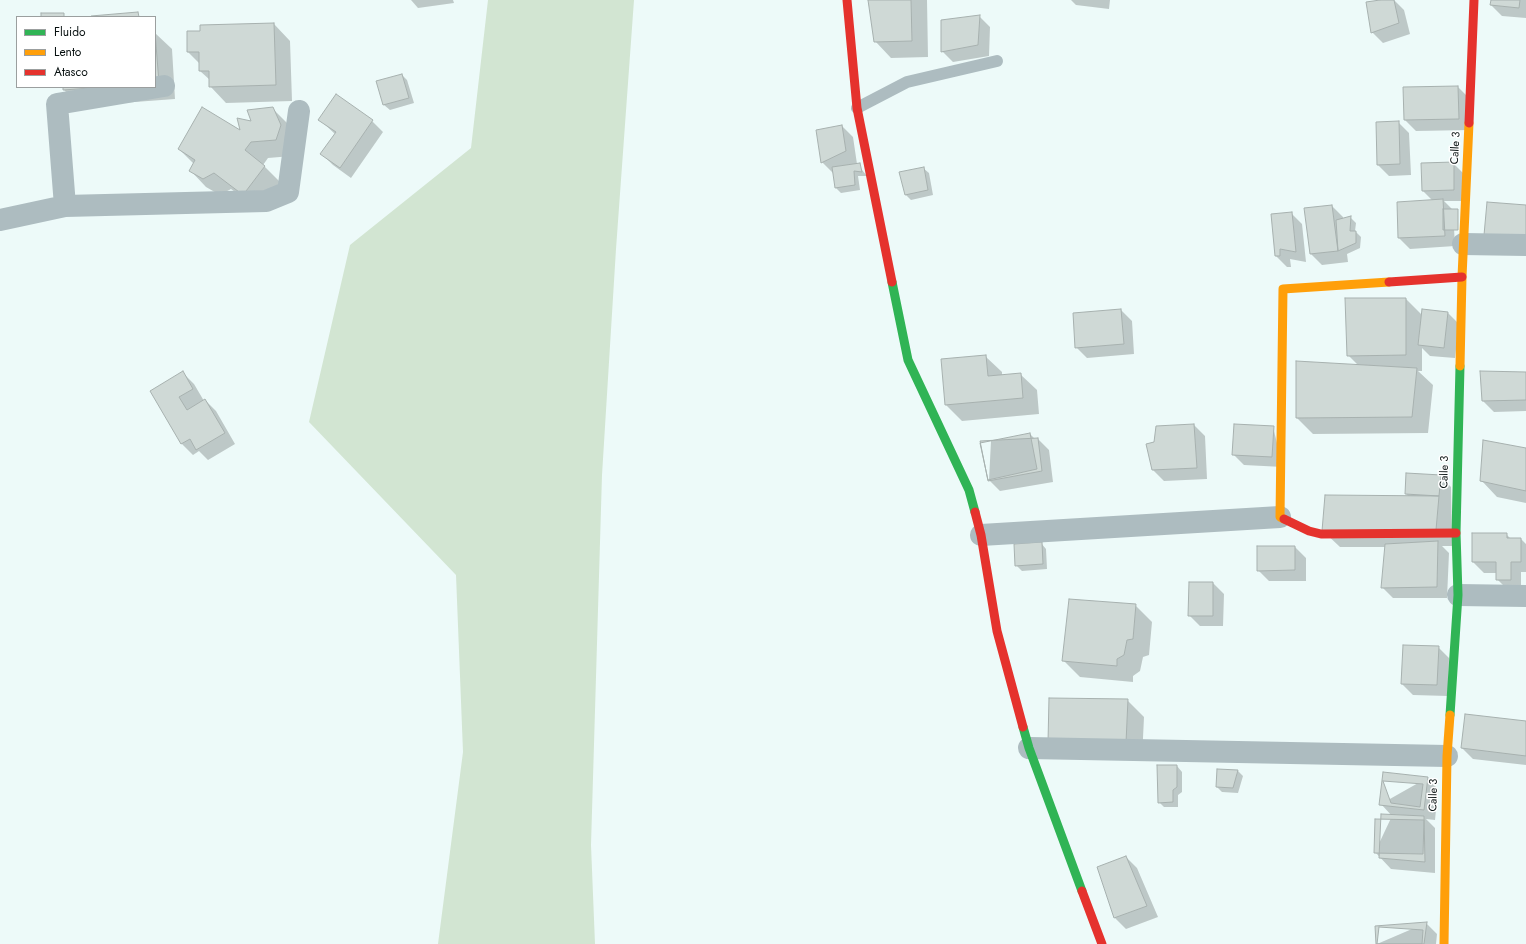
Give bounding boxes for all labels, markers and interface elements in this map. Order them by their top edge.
legend [16,16,156,88]
text: Fluido [54,23,86,41]
text: Lento [54,43,81,61]
text: Atasco [54,63,88,81]
street label: Calle 3 [1449,131,1463,165]
street label: Calle 3 [1438,455,1452,489]
street label: Calle 3 [1427,778,1441,812]

